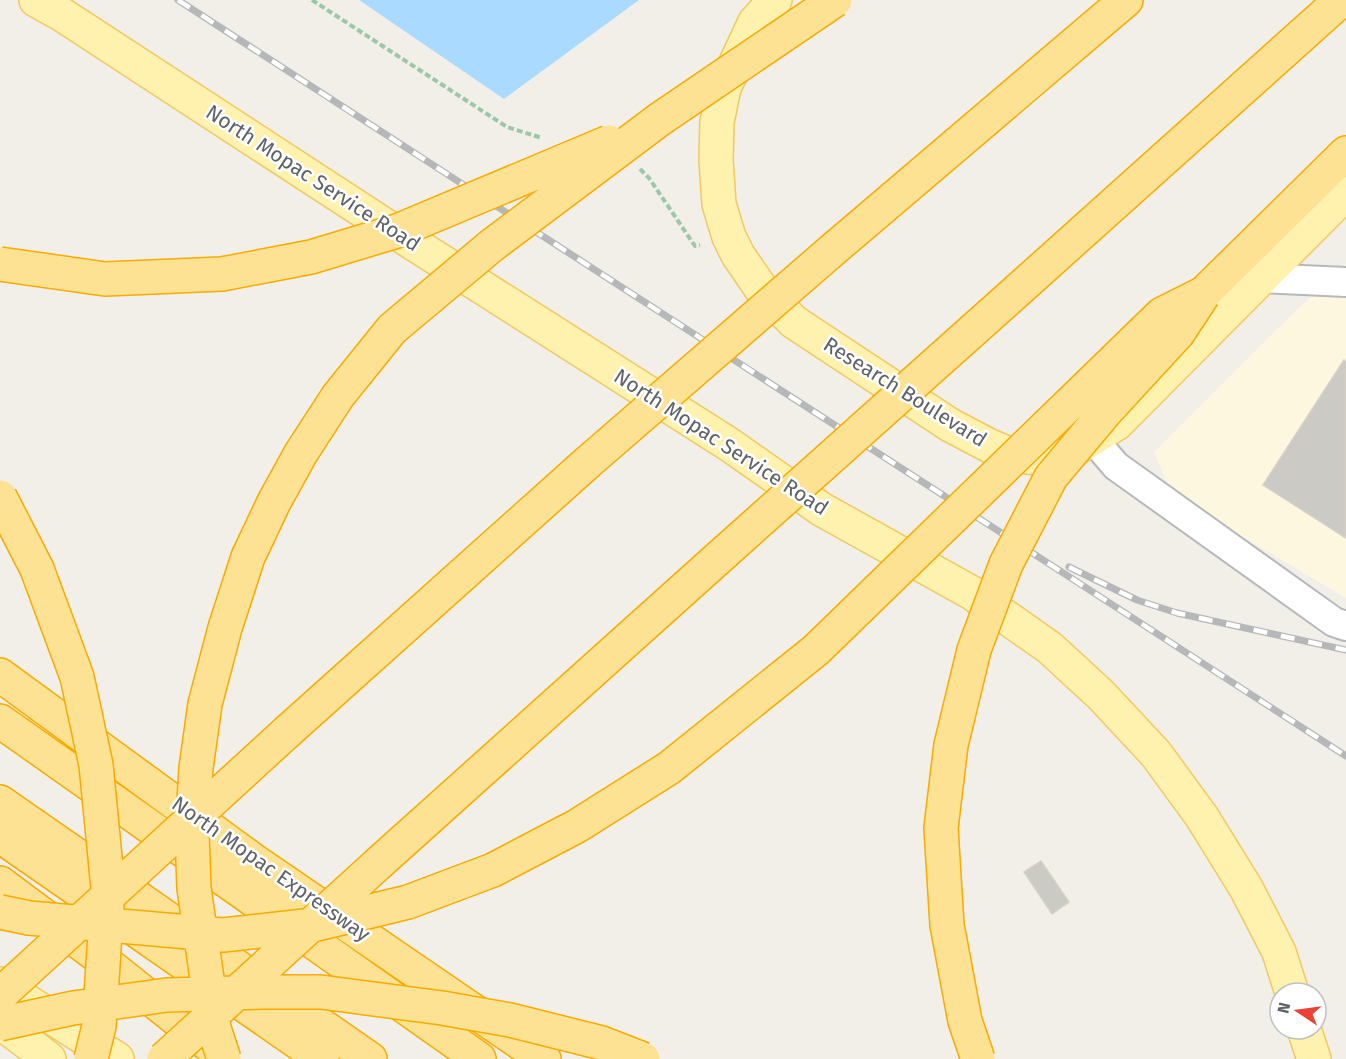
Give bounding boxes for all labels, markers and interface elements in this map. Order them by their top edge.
street label: North Mopac Service Road [201,99,425,257]
street label: Research Boulevard [818,331,992,453]
street label: North Mopac Service Road [609,363,833,521]
street label: North Mopac Expressway [167,791,376,948]
north arrow [1268,981,1328,1041]
text: N [1273,1000,1294,1015]

